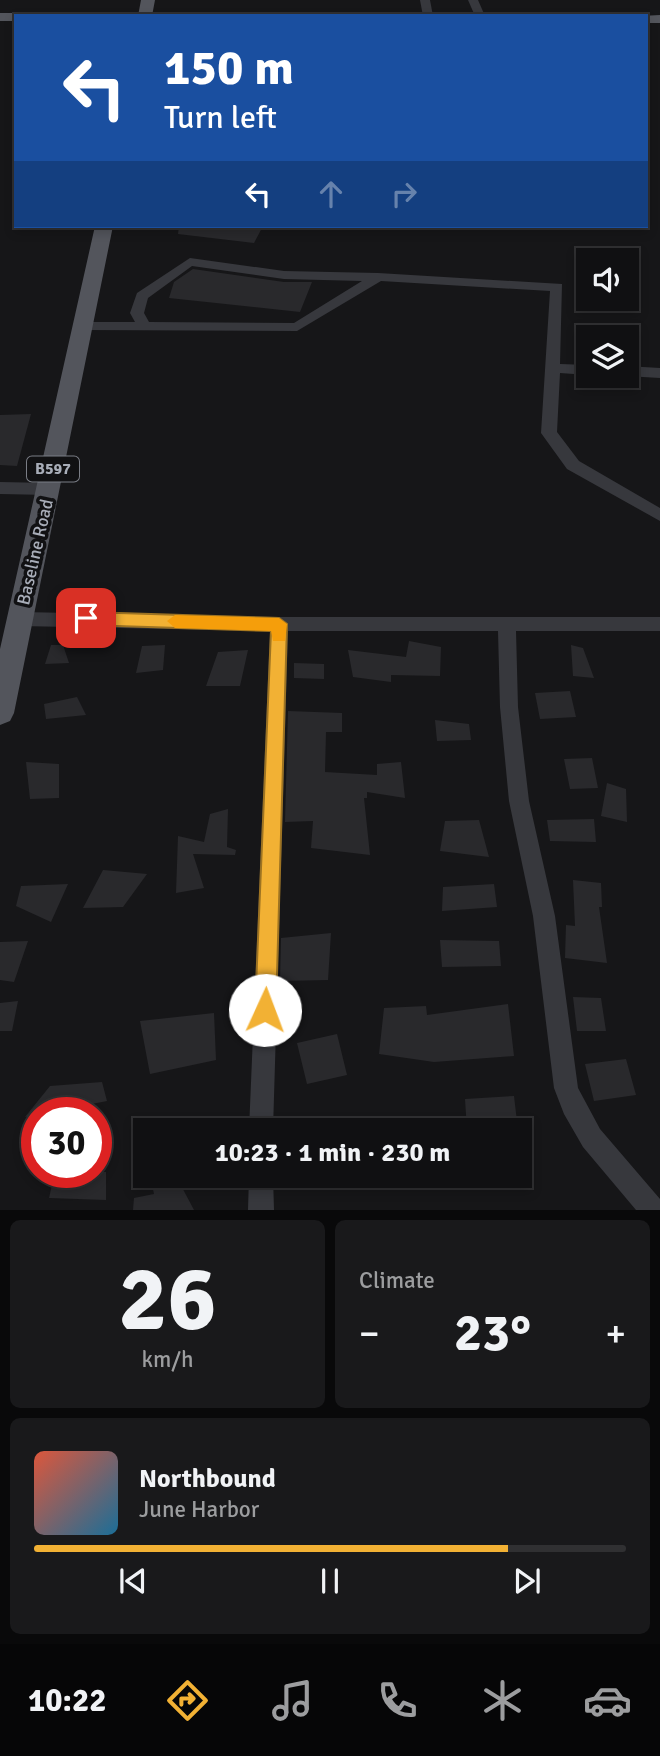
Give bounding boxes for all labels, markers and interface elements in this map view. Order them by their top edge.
text: 150 m [164,38,294,98]
icon: left [49,42,140,133]
text: Turn left [164,98,277,137]
icon: left [239,175,277,213]
icon: ahead [312,175,350,213]
icon: right [385,175,423,213]
map controls [576,248,639,388]
button: sound [576,248,639,311]
button: layers [576,325,639,388]
road number: B597 [27,456,79,482]
street label: Baseline Road [12,497,58,607]
pin [56,588,116,648]
icon: arrive [67,599,105,637]
position arrow [228,973,302,1047]
speed limit sign: 30 [21,1097,112,1188]
text: 10:23 · 1 min · 230 m [215,1137,450,1169]
text: 26 [118,1243,217,1356]
text: Climate [359,1266,435,1295]
text: 23° [454,1301,531,1365]
text: − [359,1310,380,1357]
text: + [605,1310,626,1357]
text: km/h [141,1345,194,1374]
text: Northbound [139,1463,276,1495]
text: June Harbor [139,1495,259,1524]
icon: previous [114,1562,152,1600]
icon: pause [311,1562,349,1600]
icon: next [508,1562,546,1600]
icon: directions [163,1676,212,1725]
icon: music [268,1676,317,1725]
icon: phone [373,1676,422,1725]
icon: climate [478,1676,527,1725]
icon: car [583,1676,632,1725]
text: 10:22 [28,1681,107,1720]

